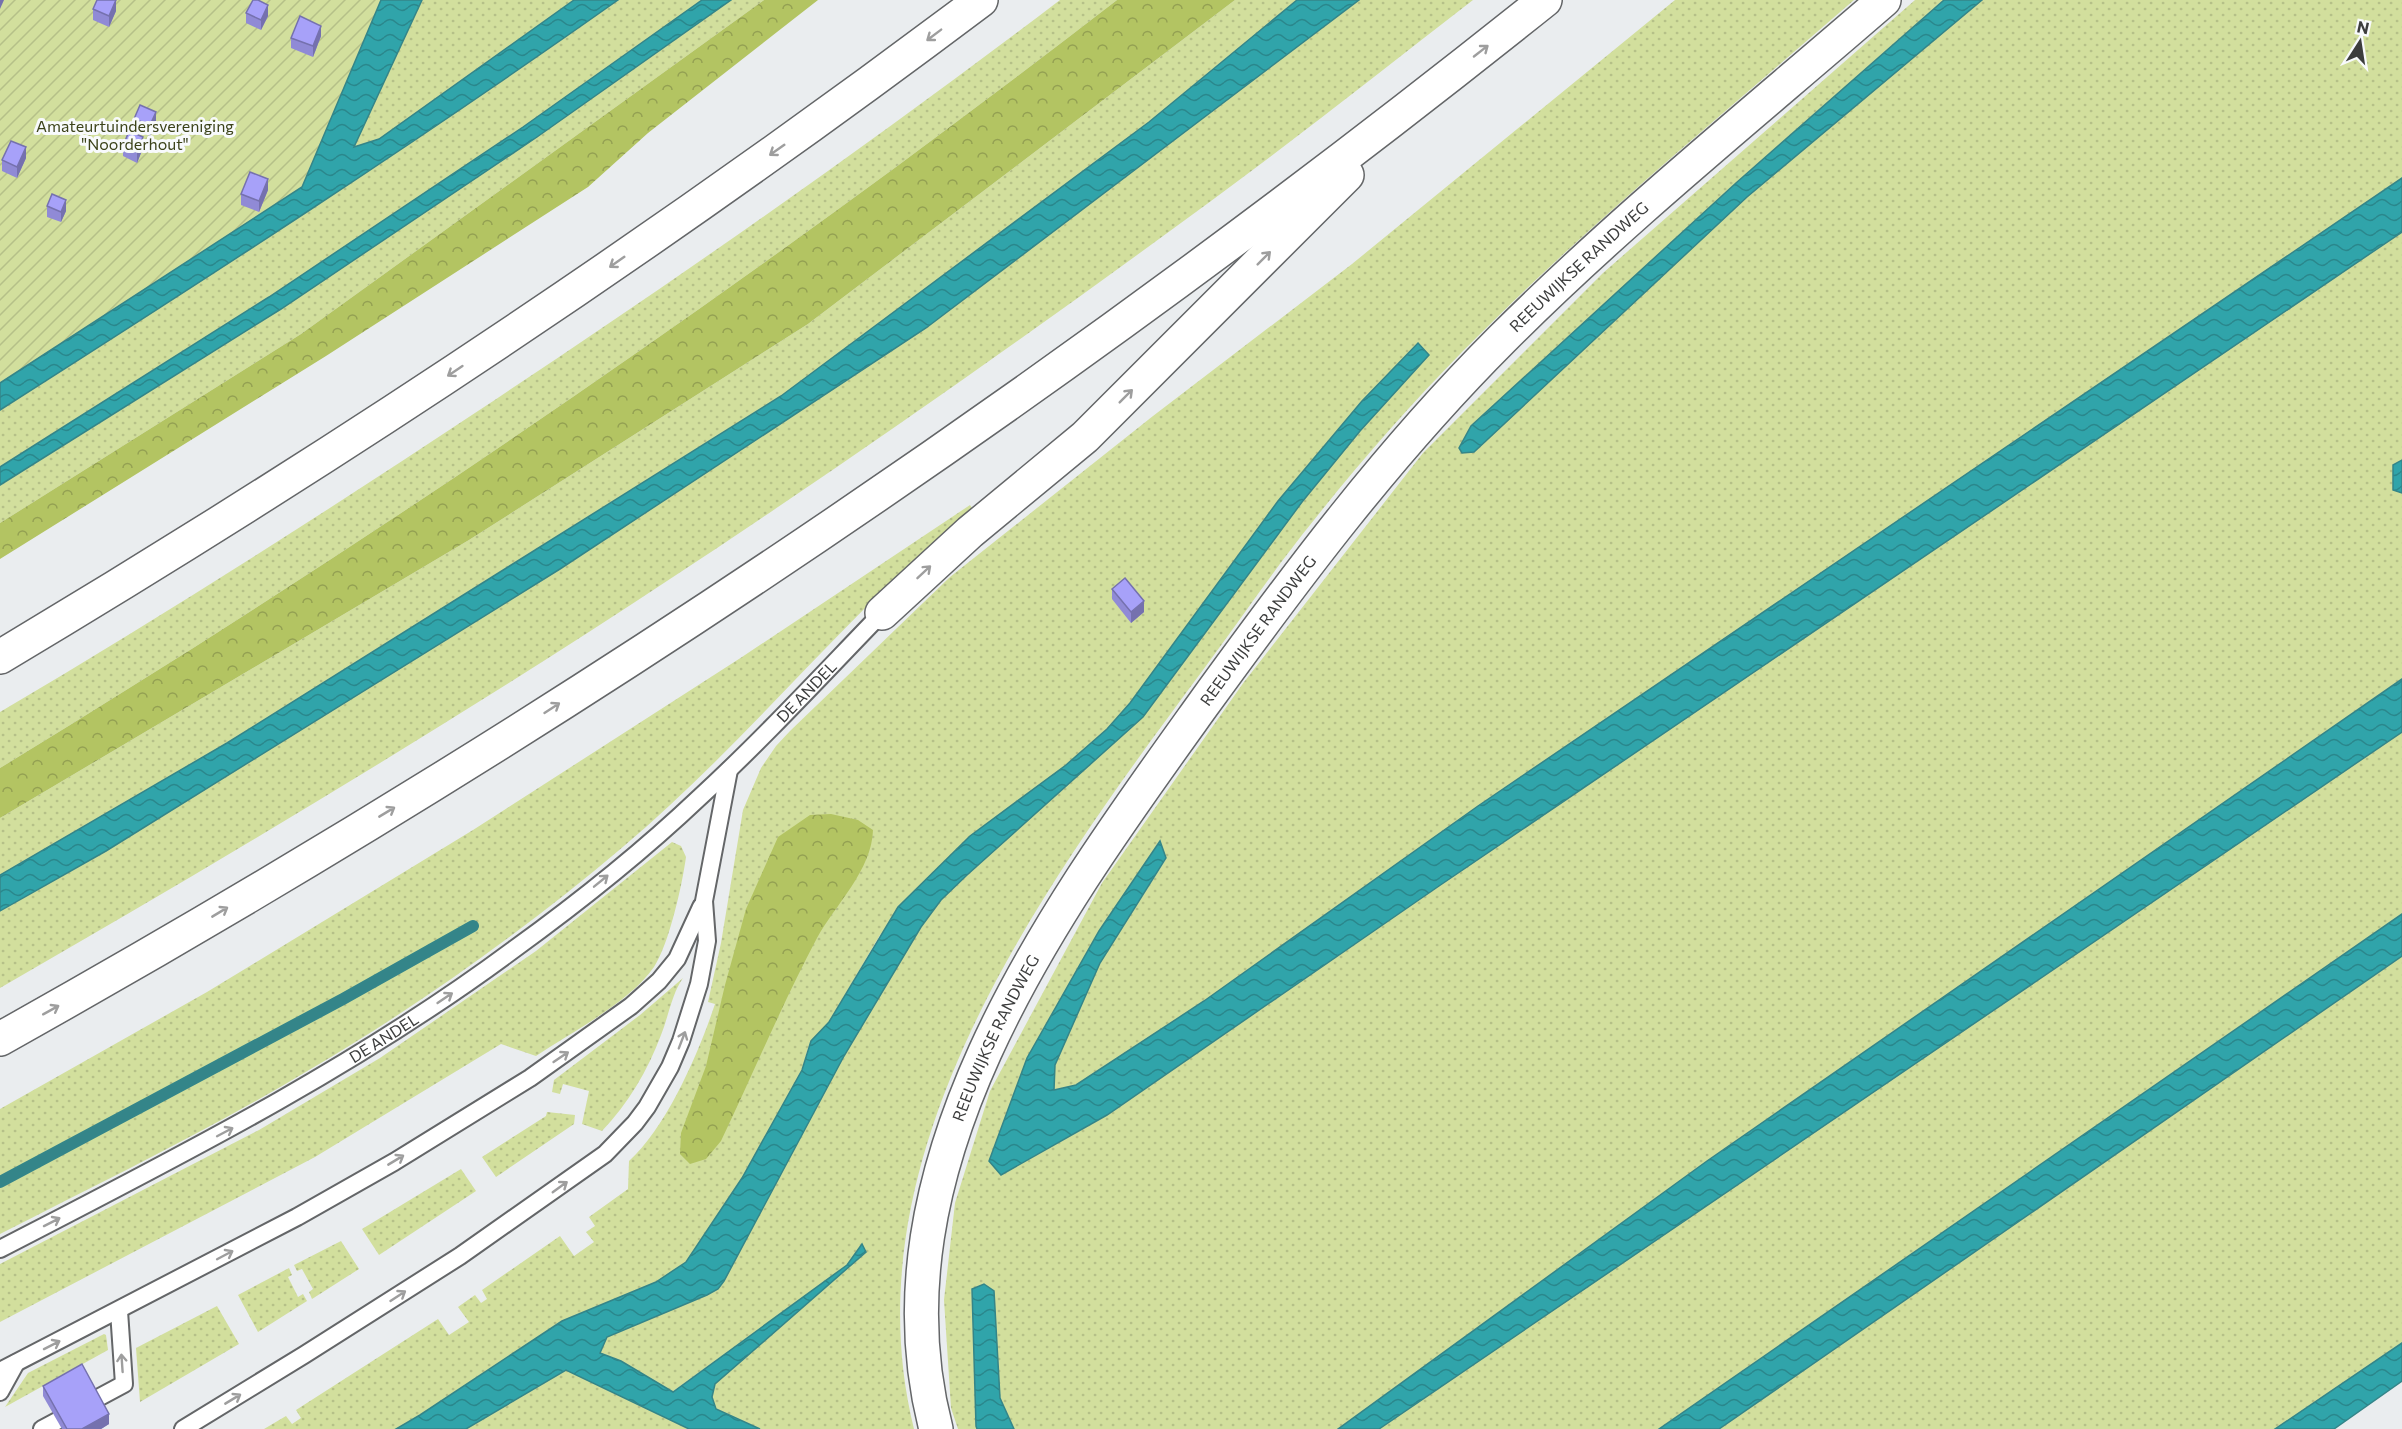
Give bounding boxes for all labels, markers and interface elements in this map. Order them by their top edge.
north arrow [2330,12,2390,72]
text: N [2355,16,2371,37]
one-way arrow [926,28,942,41]
one-way arrow [1473,44,1489,57]
park label: Amateurtuindersvereniging "Noorderhout" [36,116,234,153]
one-way arrow [769,144,785,156]
street label: REEUWIJKSE RANDWEG [1505,197,1652,335]
one-way arrow [1256,251,1271,266]
one-way arrow [609,256,625,268]
one-way arrow [447,365,464,377]
one-way arrow [1119,388,1134,403]
street label: REEUWIJKSE RANDWEG [1196,551,1320,709]
one-way arrow [916,566,931,580]
street label: DE ANDEL [772,657,840,726]
one-way arrow [543,702,560,714]
one-way arrow [378,805,395,817]
one-way arrow [593,875,609,888]
one-way arrow [211,906,228,918]
street label: REEUWIJKSE RANDWEG [948,951,1043,1124]
one-way arrow [436,991,453,1003]
one-way arrow [42,1004,59,1016]
street label: DE ANDEL [345,1009,421,1066]
one-way arrow [677,1031,688,1049]
one-way arrow [552,1051,569,1063]
one-way arrow [216,1126,233,1138]
one-way arrow [387,1154,404,1166]
one-way arrow [552,1181,568,1193]
one-way arrow [43,1216,60,1228]
one-way arrow [216,1249,234,1260]
one-way arrow [389,1289,406,1301]
one-way arrow [43,1339,61,1350]
one-way arrow [117,1354,128,1374]
one-way arrow [224,1392,241,1404]

